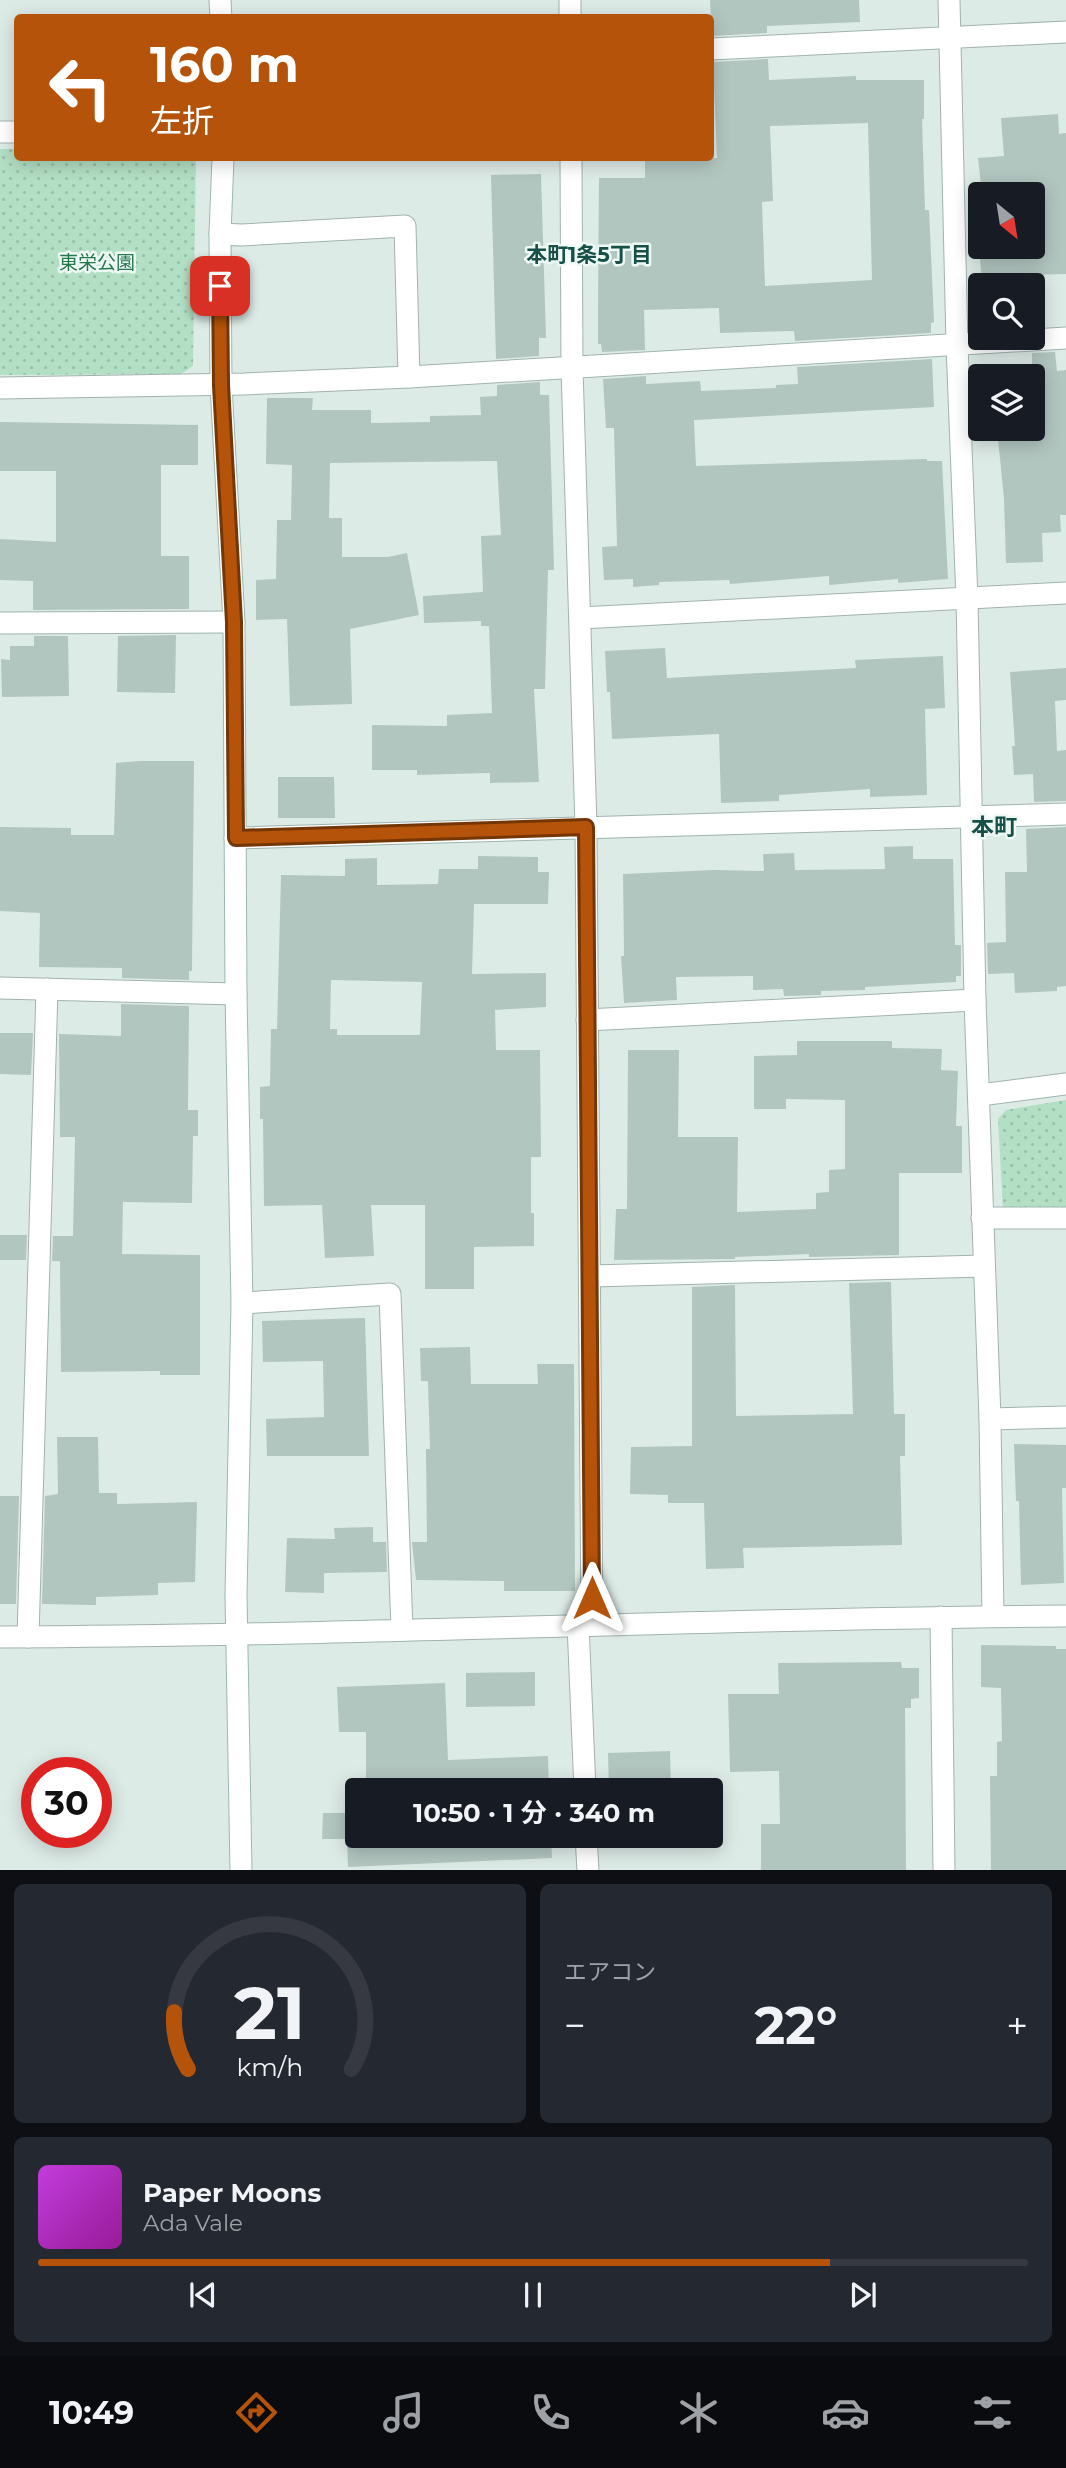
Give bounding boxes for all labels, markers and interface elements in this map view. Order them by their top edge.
text: 160 m [150,35,299,94]
icon: left [35,42,126,133]
text: 左折 [150,101,214,140]
north arrow [968,182,1045,259]
map controls [968,182,1045,441]
district label: 本町1条5丁目 [526,242,652,267]
park label: 東栄公園 [59,251,135,274]
pin [190,256,250,316]
icon: arrive [201,267,239,305]
button: search [968,273,1045,350]
button: layers [968,364,1045,441]
district label: 本町 [971,813,1017,841]
position arrow [555,1561,629,1635]
speed limit sign: 30 [21,1757,112,1848]
text: 10:50 · 1 分 · 340 m [413,1797,655,1829]
text: エアコン [564,1958,656,1986]
text: 21 [234,1970,306,2058]
text: 22° [754,1994,838,2057]
text: − [564,2002,586,2049]
text: + [1006,2002,1028,2049]
text: km/h [237,2052,303,2082]
text: Paper Moons [143,2177,321,2209]
text: Ada Vale [143,2209,243,2237]
icon: previous [184,2276,222,2314]
icon: pause [514,2276,552,2314]
icon: next [844,2276,882,2314]
icon: directions [232,2388,281,2437]
icon: music [379,2388,428,2437]
icon: phone [526,2388,575,2437]
icon: climate [674,2388,723,2437]
icon: car [821,2388,870,2437]
icon: filters [968,2388,1017,2437]
text: 10:49 [49,2393,134,2432]

